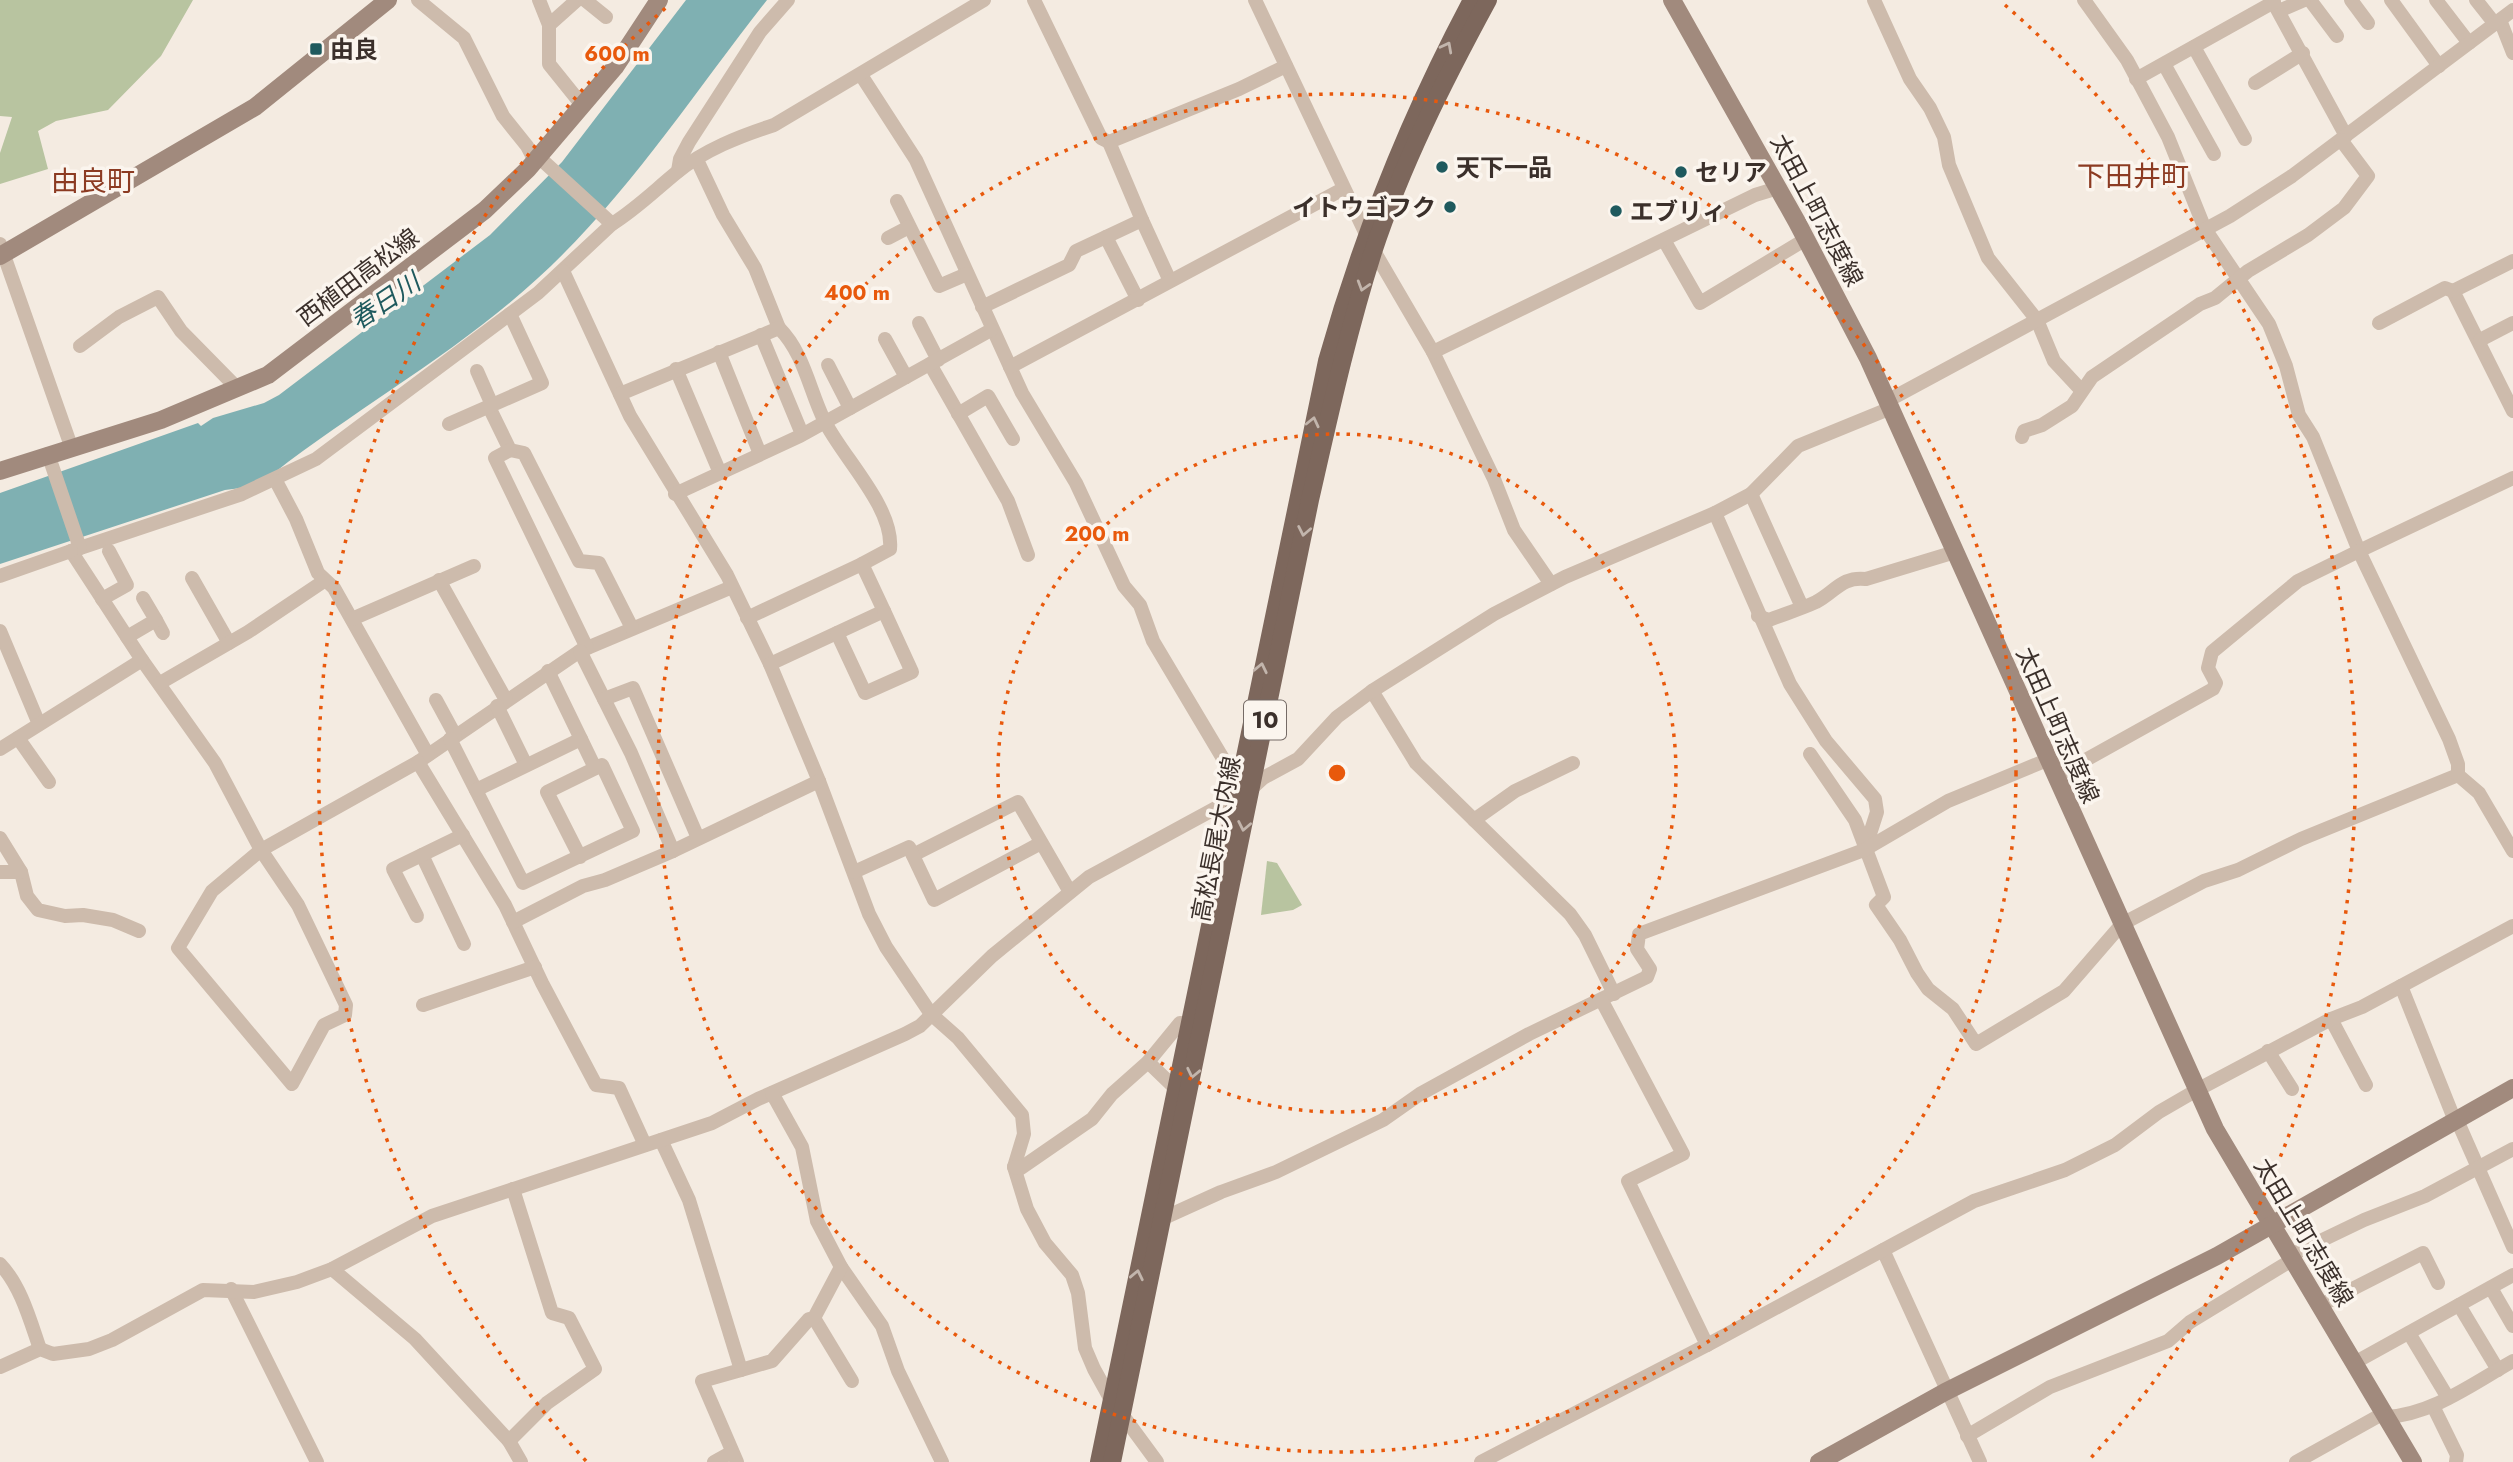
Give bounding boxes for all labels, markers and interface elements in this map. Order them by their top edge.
place label: 由良 [330,32,378,67]
text: 600 m [584,39,650,69]
marker: 由良 [308,41,324,57]
one-way arrow [1439,42,1452,54]
street label: 太田上町志度線 [1762,128,1872,292]
place label: 天下一品 [1456,150,1552,185]
place label: セリア [1695,155,1767,190]
district label: 下田井町 [2077,156,2189,197]
marker: 天下一品 [1434,159,1450,175]
district label: 由良町 [51,161,135,202]
marker: セリア [1673,164,1689,180]
place label: イトウゴフク [1292,190,1436,225]
place label: エブリィ [1630,194,1726,229]
marker: イトウゴフク [1442,199,1458,215]
marker: エブリィ [1608,203,1624,219]
street label: 西植田高松線 [290,220,426,334]
water label: 春日川 [342,262,430,339]
text: 400 m [824,278,890,308]
one-way arrow [1357,280,1372,292]
one-way arrow [1305,416,1320,428]
text: 200 m [1064,519,1130,549]
one-way arrow [1297,525,1312,537]
street label: 太田上町志度線 [2008,641,2108,809]
one-way arrow [1253,662,1268,674]
road number: 10 [1244,700,1286,740]
street label: 高松長尾大内線 [1183,753,1249,925]
centre of rings [1325,761,1349,785]
one-way arrow [1237,820,1252,832]
one-way arrow [1186,1067,1201,1079]
street label: 太田上町志度線 [2246,1151,2362,1313]
one-way arrow [1129,1269,1143,1281]

